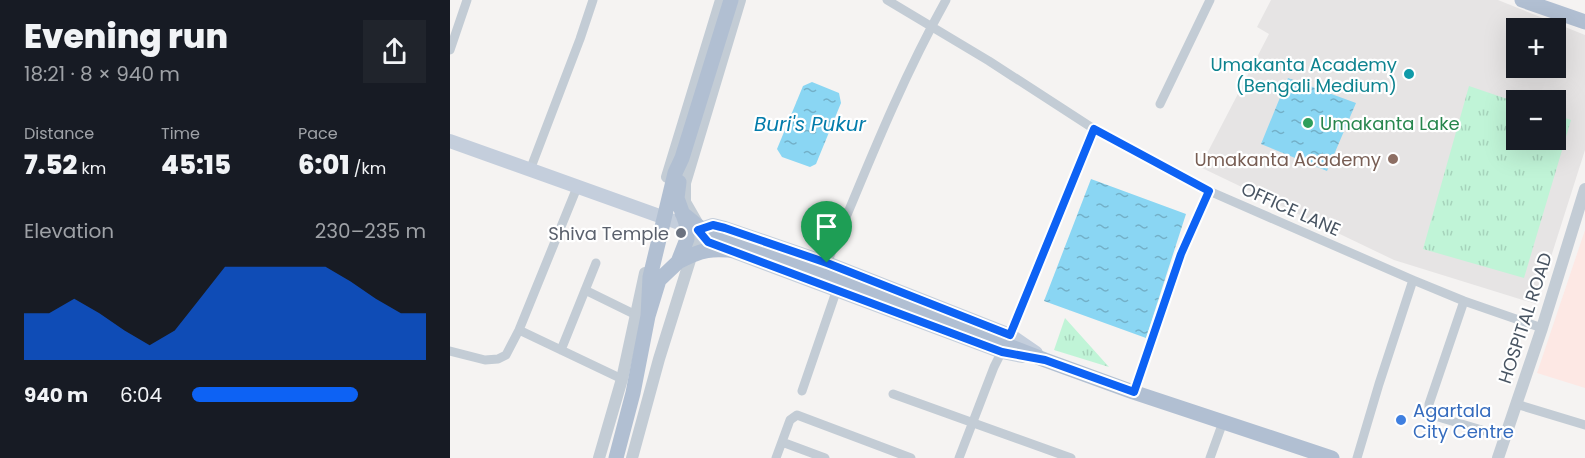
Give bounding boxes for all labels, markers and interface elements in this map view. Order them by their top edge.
text: Evening run [24,13,228,60]
map controls [1506,18,1566,150]
button: + [1506,18,1566,78]
button: share [363,20,426,83]
place label: Umakanta Academy (Bengali Medium) [1210,52,1397,98]
text: 18:21 · 8 × 940 m [24,60,180,88]
marker: Umakanta Academy (Bengali Medium) [1402,67,1416,81]
button: − [1506,90,1566,150]
water label: Buri's Pukur [754,110,867,138]
place label: Umakanta Lake [1320,111,1460,136]
marker: Umakanta Lake [1301,116,1315,130]
text: Distance [24,122,94,145]
text: Time [161,122,200,145]
text: Pace [298,122,338,145]
text: 7.52 [24,147,77,183]
text: 45:15 [161,147,231,183]
text: 6:01 [298,147,350,183]
place label: Umakanta Academy [1194,147,1381,172]
marker: Umakanta Academy [1386,152,1400,166]
text: km [77,157,106,180]
text: /km [350,157,386,180]
street label: OFFICE LANE [1237,176,1345,242]
pin [801,201,852,263]
icon: arrive [810,210,843,243]
text: Elevation [24,217,114,245]
text: 230–235 m [315,217,426,245]
place label: Shiva Temple [548,221,669,246]
marker: Shiva Temple [674,226,688,240]
street label: HOSPITAL ROAD [1492,249,1558,387]
text: 940 m [24,381,88,409]
text: 6:04 [120,381,162,409]
place label: Agartala City Centre [1413,398,1514,444]
marker: Agartala City Centre [1394,413,1408,427]

